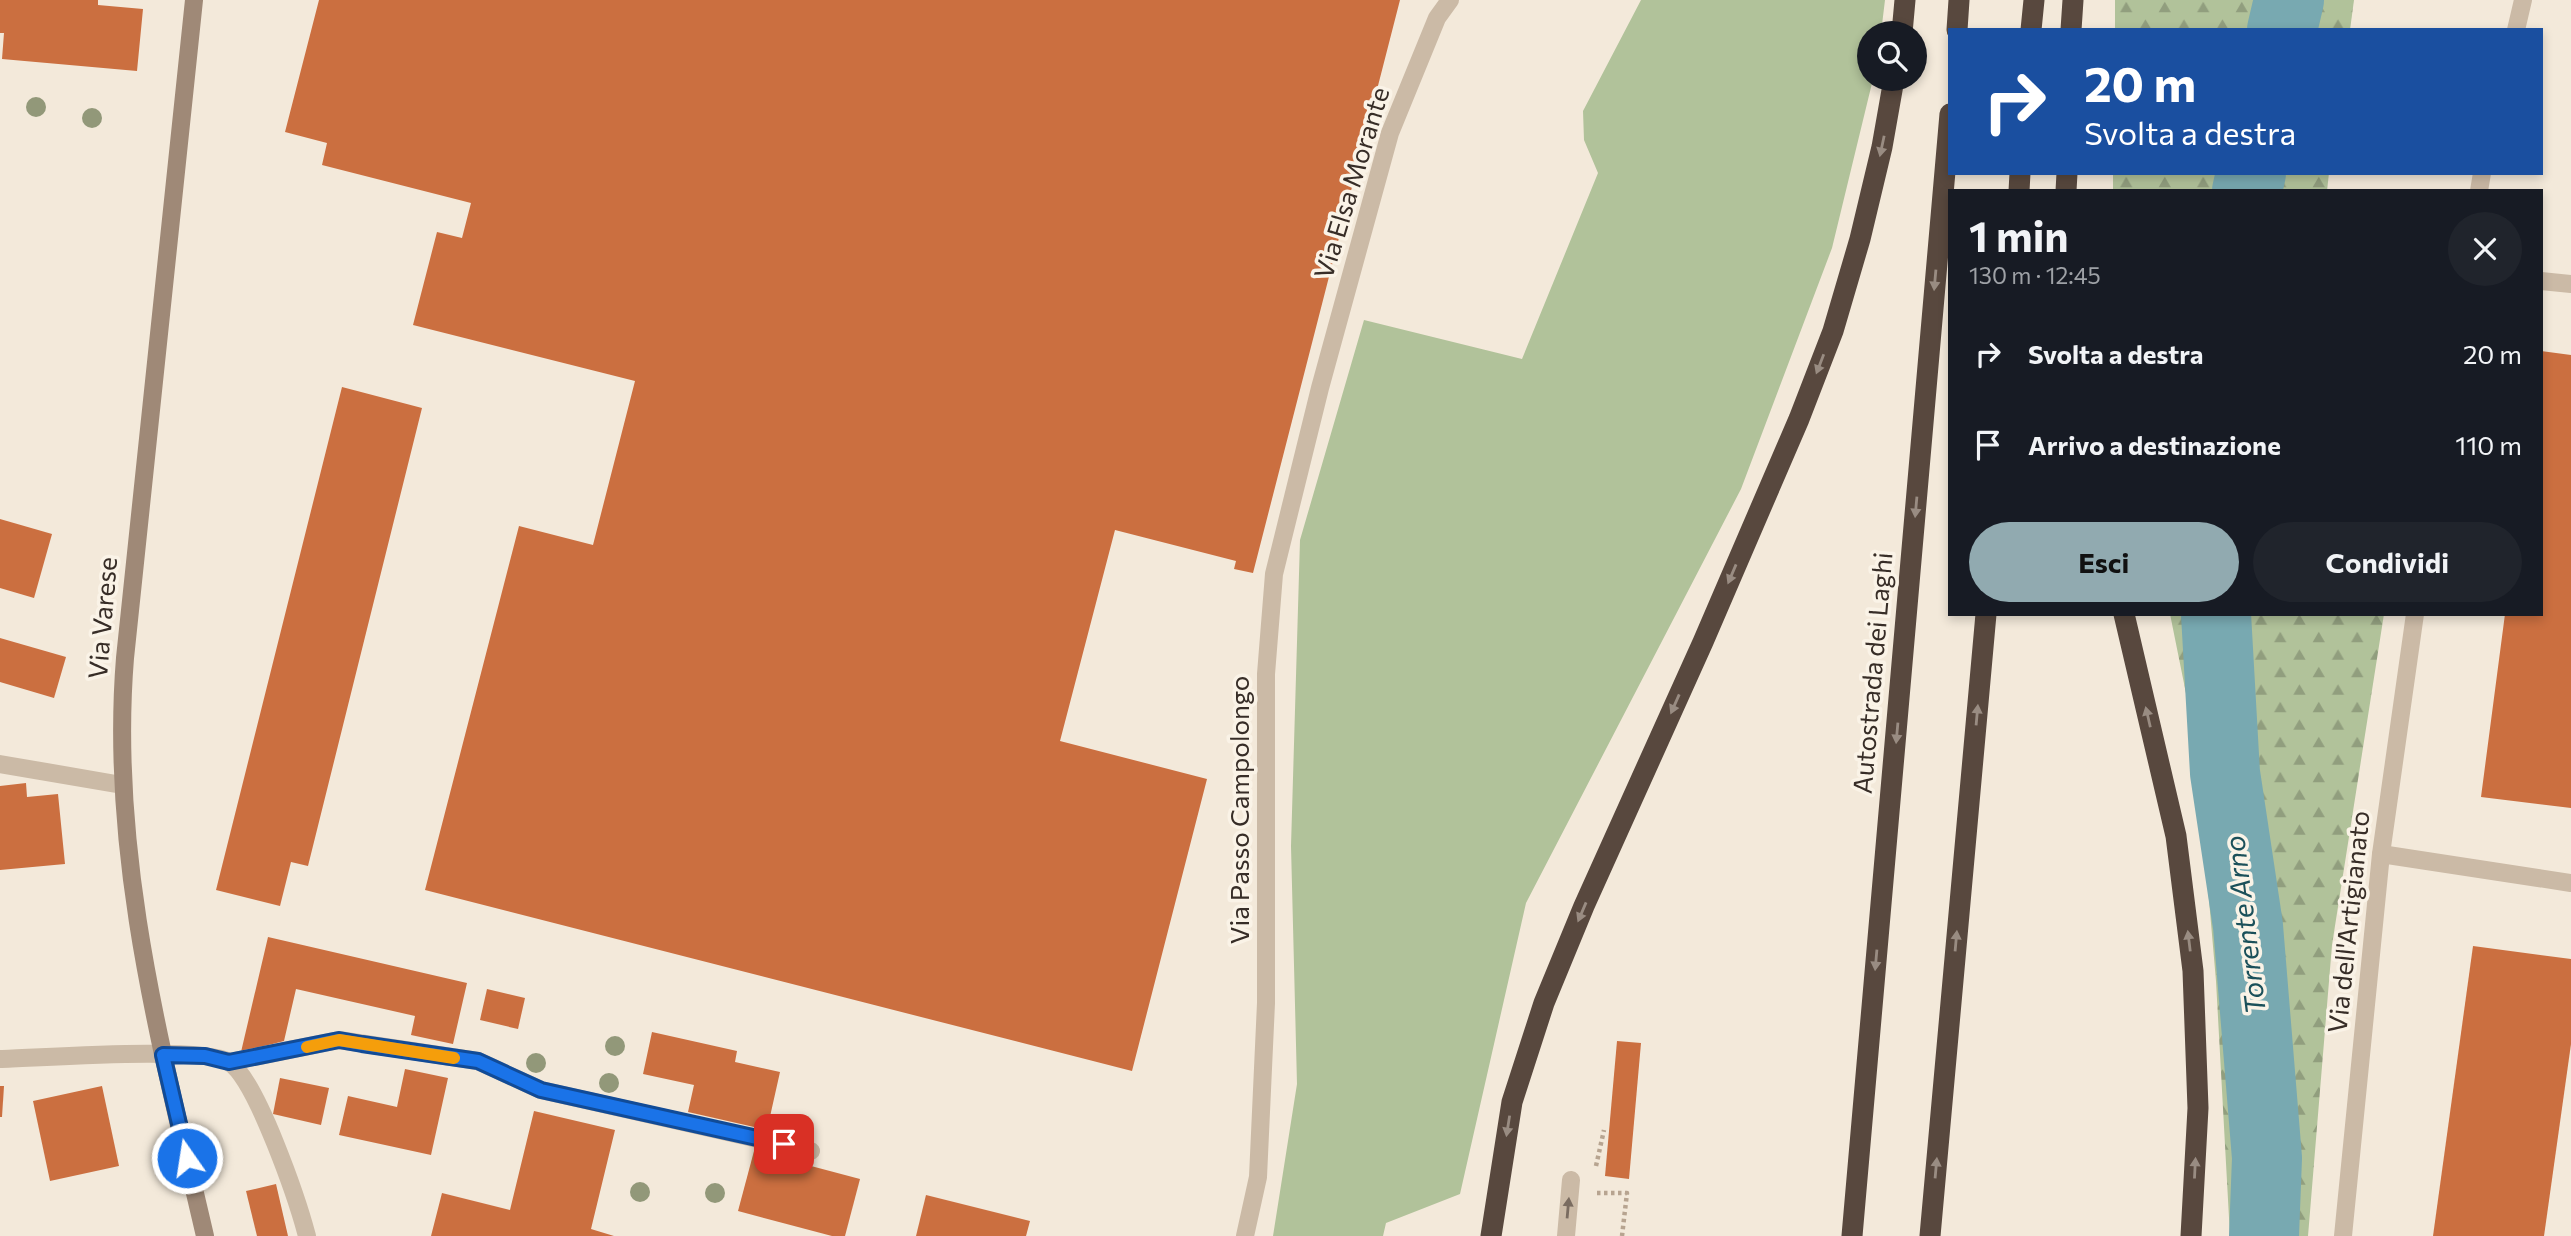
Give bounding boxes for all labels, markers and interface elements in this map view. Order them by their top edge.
map controls [1857,21,1927,91]
button: search [1857,21,1927,91]
text: 20 m [2084,52,2196,112]
icon: right [1969,56,2060,147]
street label: Via Elsa Morante [1307,83,1394,282]
text: Svolta a destra [2084,112,2296,152]
one-way arrow [1876,135,1887,157]
text: 1 min [1969,209,2069,261]
button: close [2448,212,2522,286]
text: 130 m · 12:45 [1969,261,2101,289]
one-way arrow [1929,269,1940,291]
icon: right [1969,335,2007,373]
text: Svolta a destra [2028,338,2203,369]
text: 20 m [2463,338,2522,369]
one-way arrow [1814,354,1825,375]
icon: arrive [1969,426,2007,464]
text: Arrivo a destinazione [2028,429,2281,460]
text: 110 m [2455,429,2522,460]
one-way arrow [1910,496,1921,518]
button: Esci [1969,522,2239,602]
button: Condividi [2253,522,2522,602]
street label: Autostrada dei Laghi [1846,551,1898,795]
street label: Via Varese [81,556,122,680]
one-way arrow [1726,564,1737,585]
street label: Via Passo Campolongo [1223,676,1254,944]
one-way arrow [1669,694,1681,714]
one-way arrow [1972,704,1983,726]
one-way arrow [2143,706,2154,728]
one-way arrow [1891,723,1902,745]
street label: Via dell'Artigianato [2320,809,2375,1035]
water label: Torrente Arno [2216,834,2272,1016]
one-way arrow [1576,901,1587,922]
one-way arrow [1951,930,1962,952]
one-way arrow [2183,930,2194,952]
one-way arrow [1870,949,1881,971]
pin [754,1114,814,1174]
one-way arrow [1502,1115,1513,1137]
position arrow [150,1121,224,1195]
icon: arrive [765,1125,803,1163]
one-way arrow [1931,1157,1942,1179]
one-way arrow [2189,1157,2200,1179]
one-way arrow [1563,1197,1574,1219]

